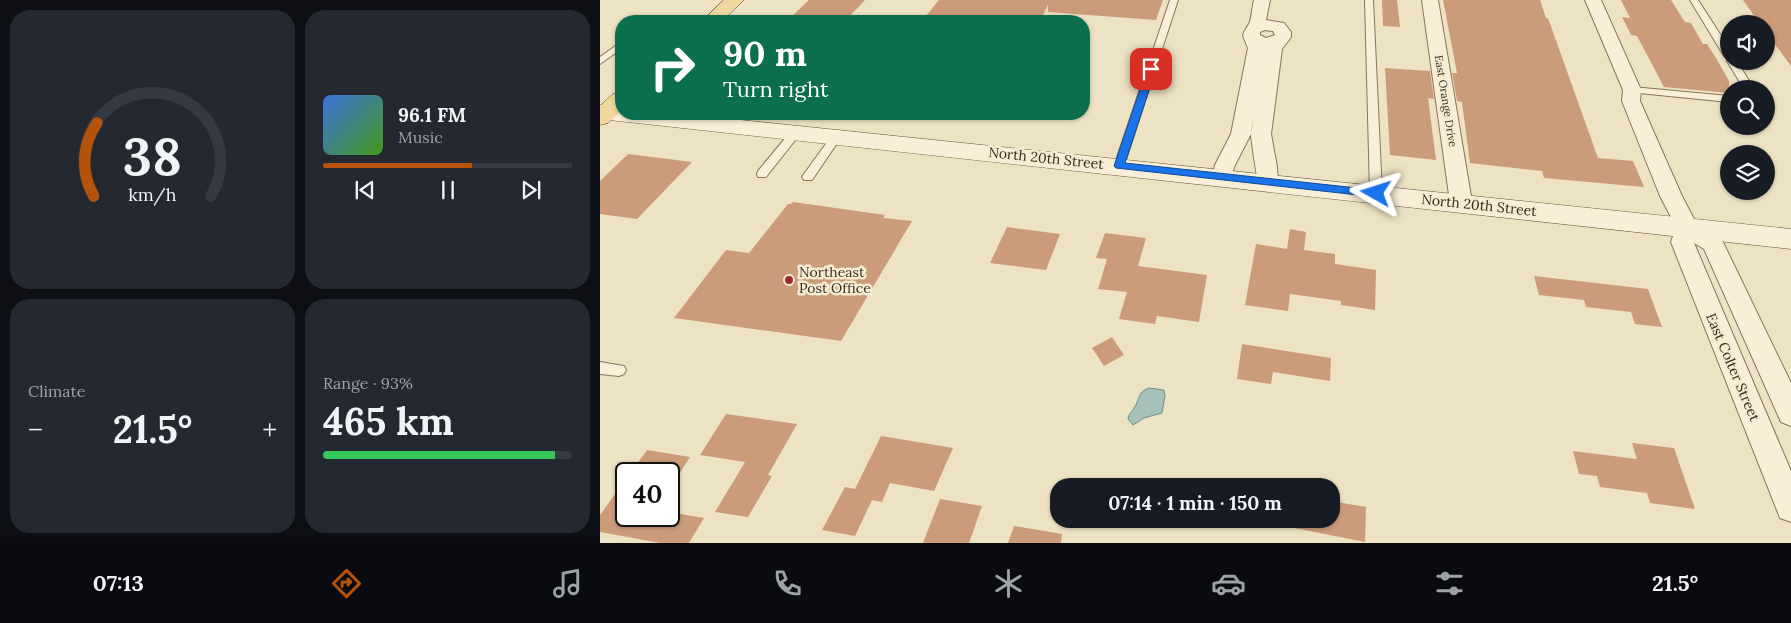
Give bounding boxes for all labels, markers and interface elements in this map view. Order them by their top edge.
map controls [1720,15,1775,200]
button: sound [1720,15,1775,70]
text: 90 m [723,31,807,76]
icon: right [640,35,705,100]
pin [1130,48,1172,90]
street label: East Orange Drive [1432,54,1460,148]
icon: arrive [1137,55,1165,83]
text: Turn right [723,75,828,103]
button: search [1720,80,1775,135]
text: 96.1 FM [398,103,466,127]
text: 38 [123,123,182,189]
text: Music [398,127,443,147]
street label: North 20th Street [987,143,1105,173]
button: layers [1720,145,1775,200]
position arrow [1349,166,1401,218]
icon: previous [351,176,379,204]
icon: pause [434,176,462,204]
icon: next [517,176,545,204]
text: km/h [128,183,177,206]
street label: North 20th Street [1420,190,1538,220]
place label: Northeast Post Office [799,263,871,297]
marker: Northeast Post Office [783,274,795,286]
street label: East Colter Street [1702,310,1764,424]
text: Range · 93% [323,373,413,393]
text: Climate [28,381,85,401]
text: 465 km [323,397,454,445]
text: 21.5° [113,405,192,453]
text: − [28,412,43,448]
text: + [262,412,277,448]
speed limit sign: 40 [615,462,680,527]
text: 07:14 · 1 min · 150 m [1108,491,1282,515]
icon: directions [329,566,364,601]
icon: music [550,566,585,601]
icon: phone [770,566,805,601]
icon: climate [991,566,1026,601]
icon: car [1211,566,1246,601]
icon: filters [1432,566,1467,601]
text: 07:13 [93,569,144,597]
text: 21.5° [1652,569,1698,597]

